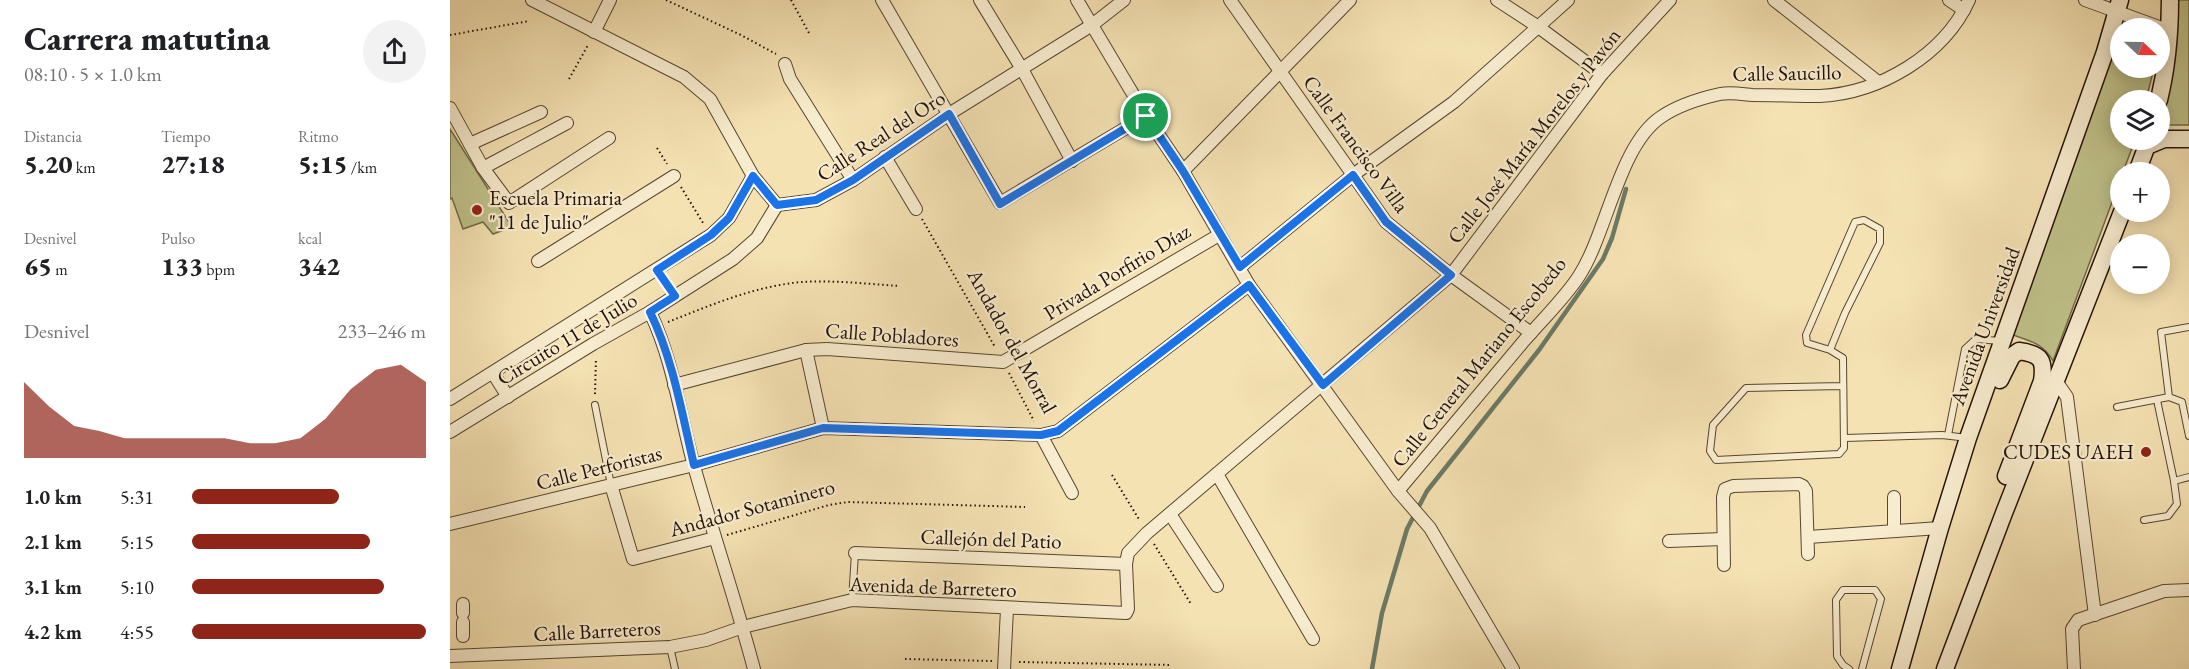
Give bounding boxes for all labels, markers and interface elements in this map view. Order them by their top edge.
text: Carrera matutina [24,17,270,60]
north arrow [2110,18,2170,78]
map controls [2110,18,2170,294]
button: share [363,20,426,83]
street label: Calle José María Morelos y Pavón [1441,22,1626,249]
street label: Calle Saucillo [1732,58,1842,87]
text: 08:10 · 5 × 1.0 km [24,61,162,87]
street label: Calle Francisco Villa [1297,70,1416,218]
street label: Calle Real del Oro [811,84,950,187]
pin [1120,90,1171,141]
button: layers [2110,90,2170,150]
icon: arrive [1129,99,1162,132]
text: Distancia [24,126,82,147]
text: Tiempo [161,126,211,147]
text: Ritmo [298,126,339,147]
text: 5.20 [24,147,73,181]
text: 27:18 [161,147,225,181]
text: 5:15 [298,147,348,181]
text: km [73,157,96,178]
text: /km [348,157,377,178]
button: + [2110,162,2170,222]
place label: Escuela Primaria "11 de Julio" [489,184,623,235]
marker: Escuela Primaria "11 de Julio" [470,203,484,217]
street label: Privada Porfirio Díaz [1038,217,1195,326]
text: Desnivel [24,228,77,249]
text: Pulso [161,228,195,249]
text: kcal [298,228,322,249]
button: − [2110,234,2170,294]
street label: Avenida Universidad [1943,243,2026,410]
text: 65 [24,249,52,283]
text: 133 [161,249,203,283]
text: 342 [298,249,340,283]
street label: Calle General Mariano Escobedo [1385,251,1572,472]
text: m [52,259,68,280]
text: bpm [203,259,235,280]
street label: Andador del Morral [961,263,1063,418]
street label: Circuito 11 de Julio [492,286,642,391]
street label: Calle Pobladores [824,316,960,353]
text: Desnivel [24,318,90,344]
text: 233–246 m [338,318,426,344]
place label: CUDES UAEH [2003,438,2134,465]
street label: Calle Perforistas [533,439,665,496]
marker: CUDES UAEH [2139,445,2153,459]
street label: Andador Sotaminero [665,472,838,543]
text: 1.0 km [24,484,82,510]
text: 5:31 [120,484,154,510]
street label: Callejón del Patio [920,523,1062,554]
text: 2.1 km [24,529,82,555]
text: 5:15 [120,529,154,555]
street label: Avenida de Barretero [848,570,1017,603]
text: 3.1 km [24,574,82,600]
text: 5:10 [120,574,154,600]
street label: Calle Barreteros [533,614,662,647]
text: 4.2 km [24,619,82,645]
text: 4:55 [120,619,154,645]

